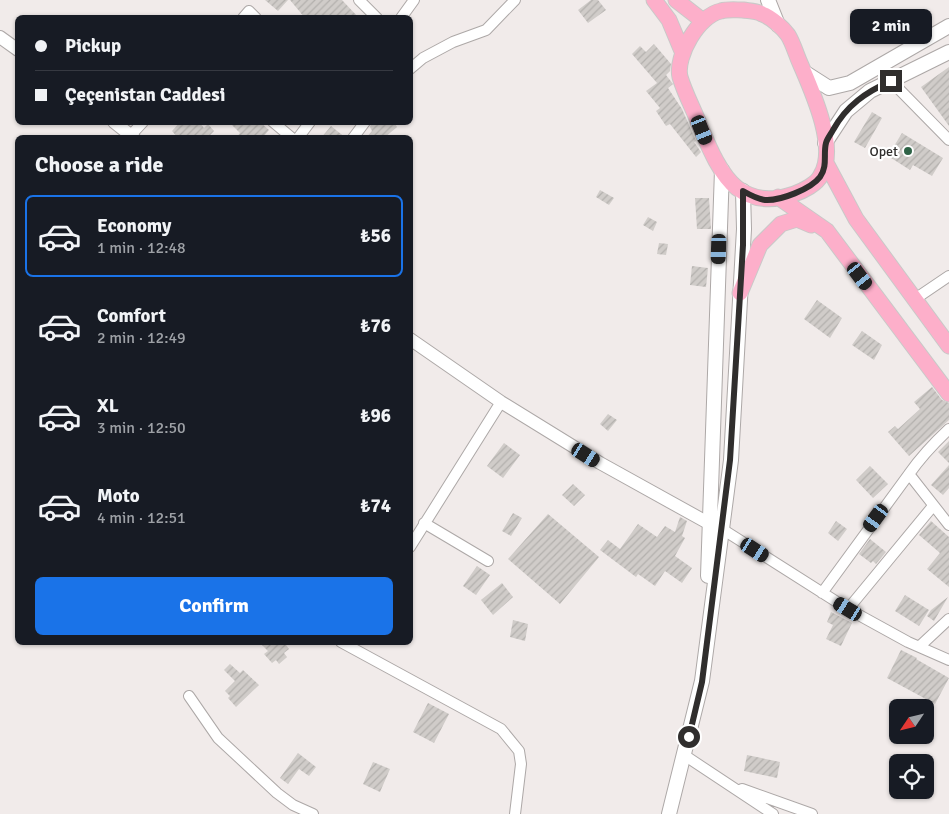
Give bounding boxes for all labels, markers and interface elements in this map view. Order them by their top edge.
callout: 2 min [850,8,932,44]
text: 2 min [872,16,910,36]
text: Pickup [65,34,121,58]
route end [880,70,902,92]
text: Çeçenistan Caddesi [65,83,225,107]
car [689,113,714,147]
place label: Opet [869,143,898,160]
marker: Opet [902,145,914,157]
text: Choose a ride [35,151,163,178]
icon: car [37,214,82,259]
text: Economy [97,214,171,238]
text: ₺56 [360,224,391,248]
car [710,234,727,264]
text: 1 min · 12:48 [97,238,186,258]
car [844,260,875,292]
icon: car [37,304,82,349]
text: Comfort [97,304,166,328]
text: ₺76 [360,314,391,338]
text: 2 min · 12:49 [97,328,186,348]
icon: car [37,394,82,439]
text: XL [97,394,119,418]
text: ₺96 [360,404,391,428]
text: 3 min · 12:50 [97,418,186,438]
car [569,441,602,469]
icon: car [37,484,82,529]
text: Moto [97,484,140,508]
text: ₺74 [360,494,391,518]
car [861,501,890,535]
text: 4 min · 12:51 [97,508,186,528]
car [738,536,771,564]
button: Confirm [35,577,393,635]
car [831,595,864,623]
north arrow [889,699,934,744]
map controls [889,699,934,799]
route start [678,726,700,748]
button: locate [889,754,934,799]

